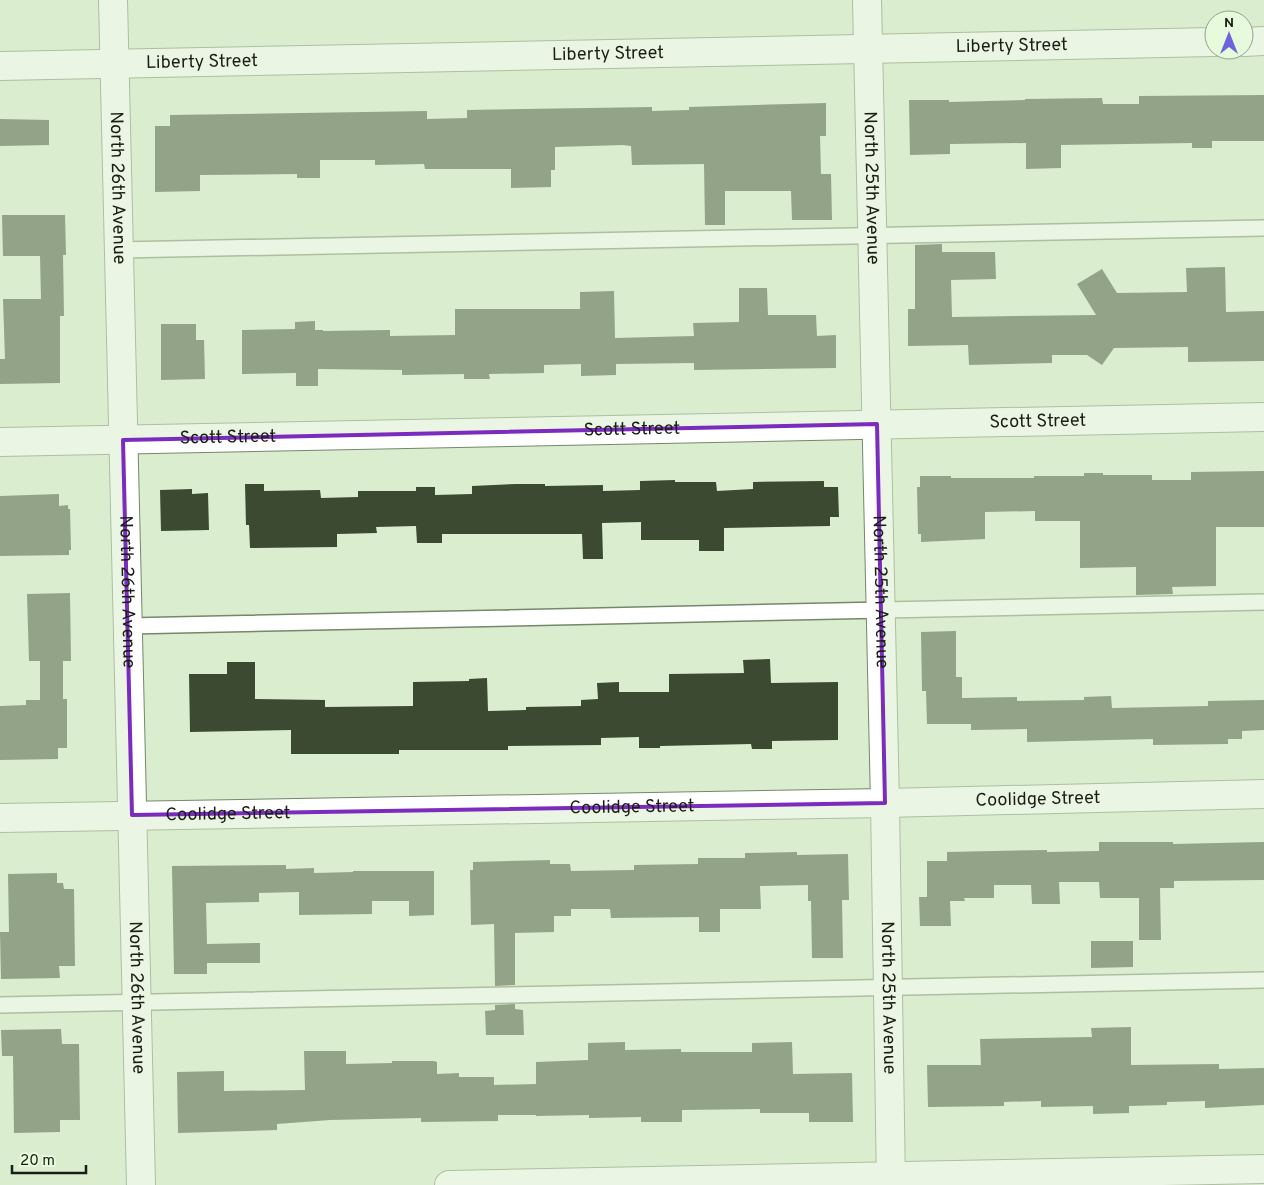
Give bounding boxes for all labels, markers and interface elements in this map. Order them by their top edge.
north arrow [1204,10,1254,60]
text: N [1224,15,1234,32]
street label: Liberty Street [956,33,1068,59]
street label: Liberty Street [552,41,664,67]
street label: Liberty Street [146,49,258,75]
street label: North 26th Avenue [104,111,131,265]
street label: North 25th Avenue [858,111,884,265]
street label: Scott Street [989,409,1086,434]
street label: Scott Street [583,417,680,442]
street label: Scott Street [179,425,277,450]
street label: North 26th Avenue [114,515,140,669]
street label: North 25th Avenue [867,515,893,669]
street label: Coolidge Street [975,786,1101,812]
street label: Coolidge Street [569,795,695,820]
street label: Coolidge Street [165,802,291,827]
street label: North 26th Avenue [123,921,150,1074]
street label: North 25th Avenue [875,921,901,1075]
scale bar [12,1142,86,1174]
text: 20 m [20,1152,55,1171]

